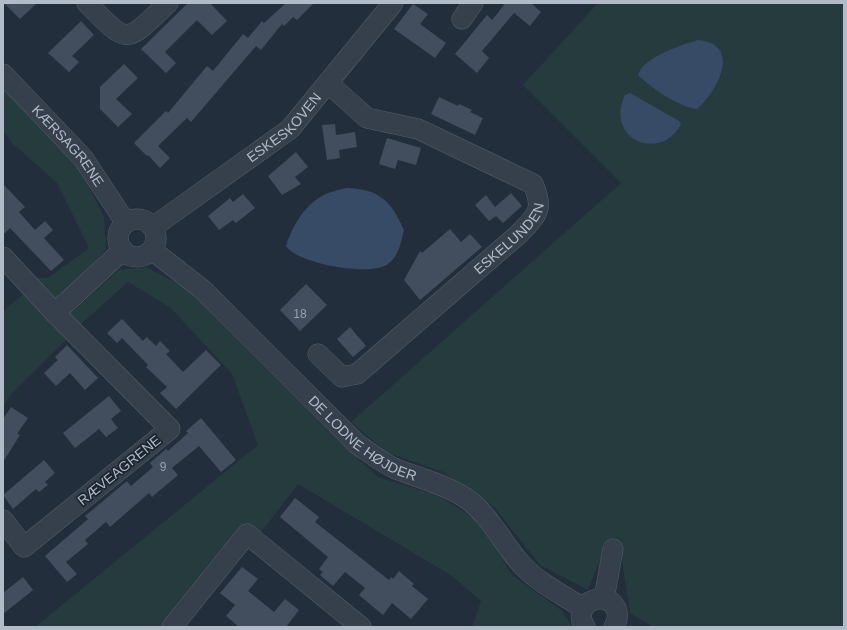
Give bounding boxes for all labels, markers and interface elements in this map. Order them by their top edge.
street label: ESKESKOVEN [244,90,324,165]
street label: KÆRSAGRENE [29,102,107,189]
street label: ESKELUNDEN [470,201,547,277]
house number: 18 [293,307,307,321]
street label: DE LODNE HØJDER [305,392,419,484]
street label: RÆVEAGRENE [74,432,164,508]
house number: 9 [160,460,167,474]

